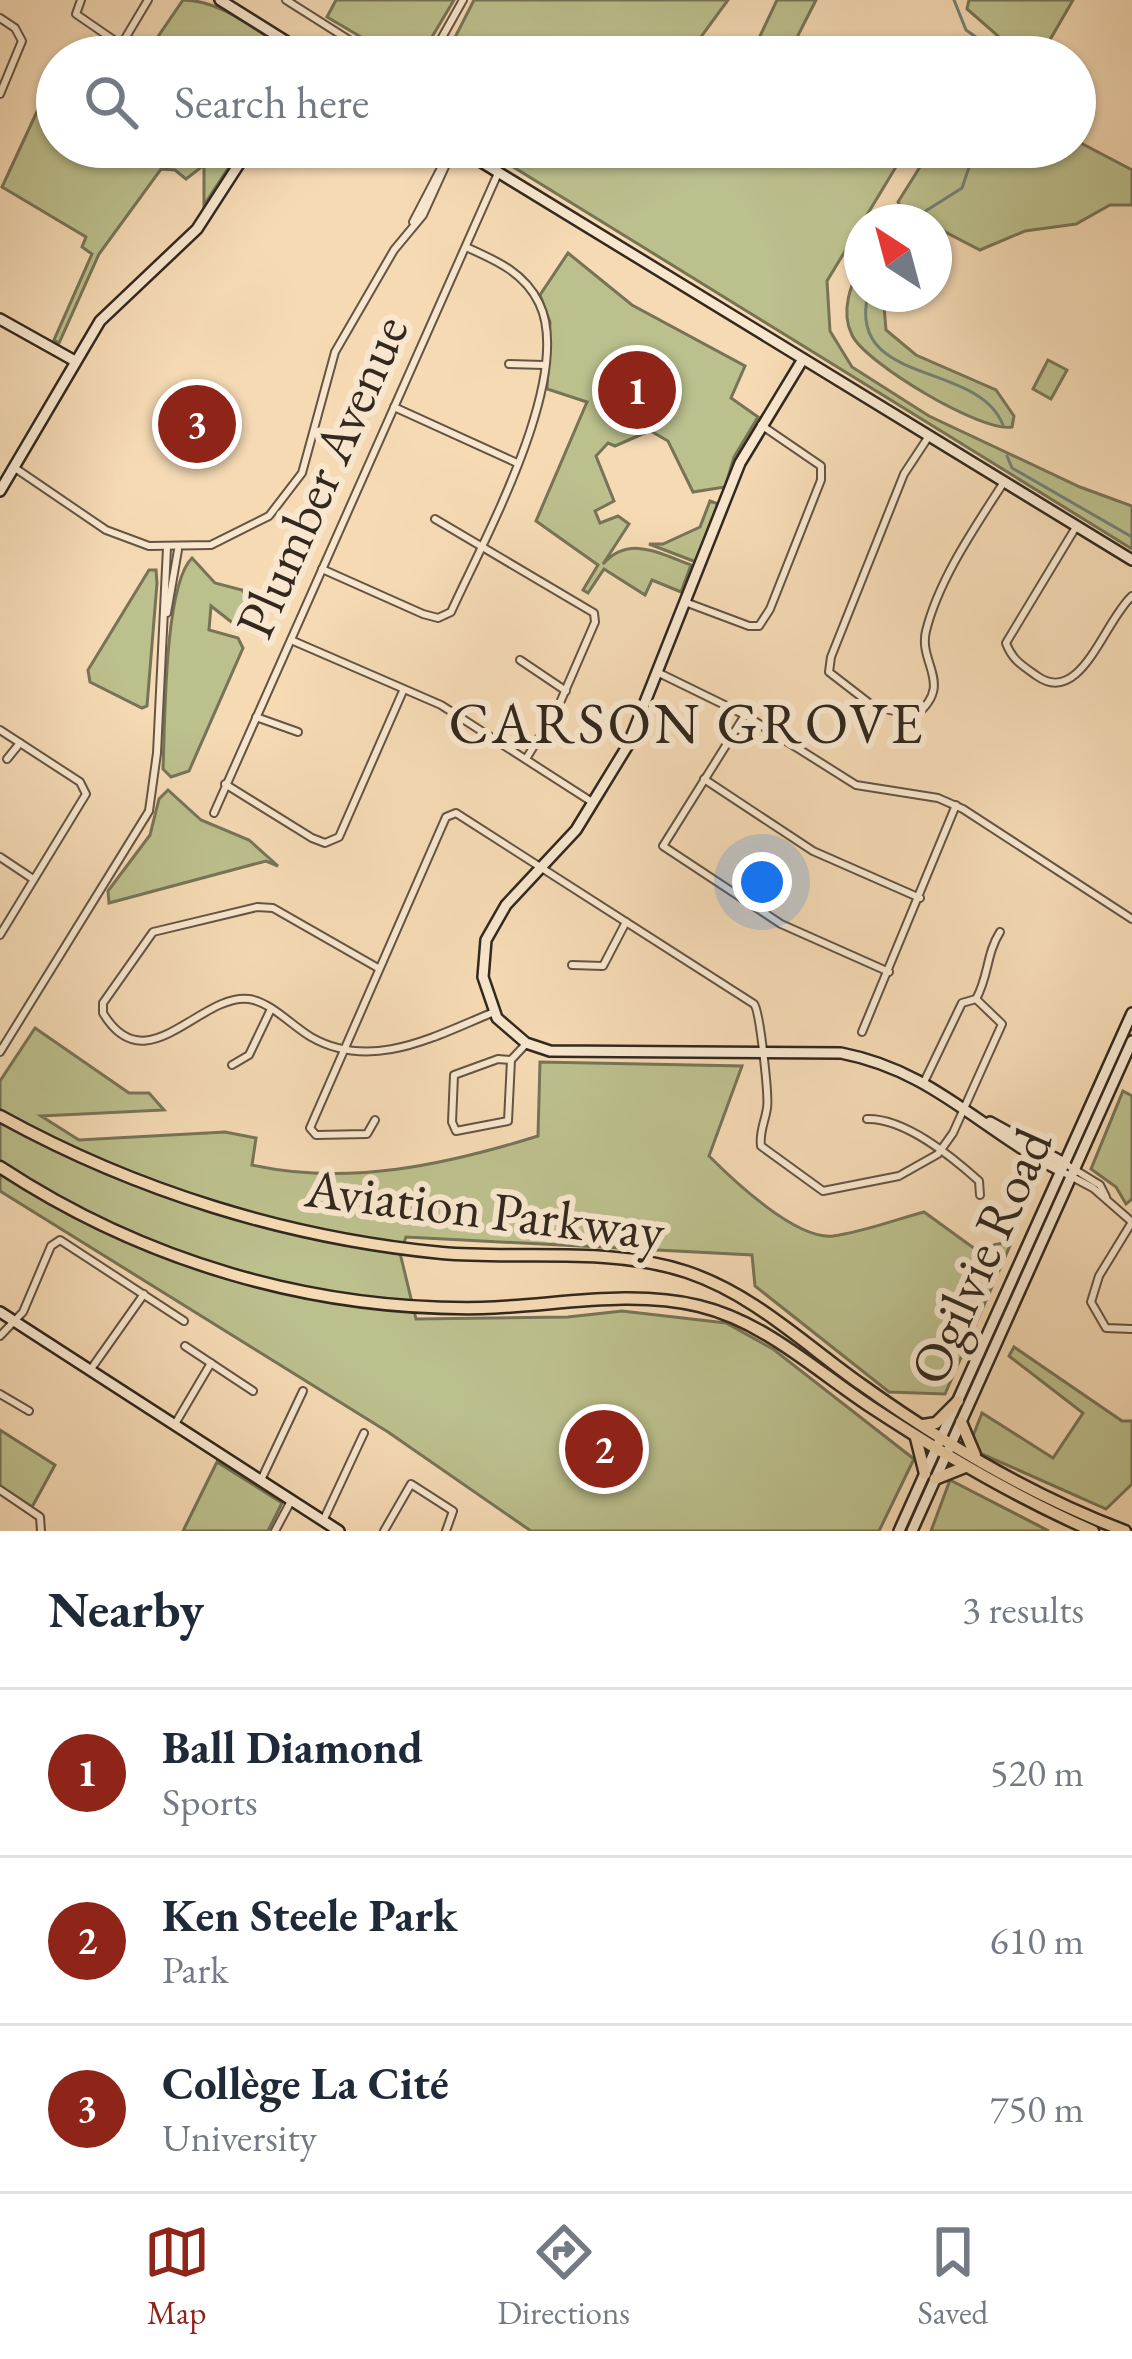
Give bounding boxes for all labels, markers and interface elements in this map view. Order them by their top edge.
search box [36,36,1096,168]
icon: search [78,69,144,135]
text: Search here [174,73,369,131]
north arrow [844,204,952,312]
street label: Plumber Avenue [219,304,423,648]
pin: 1 [598,345,676,435]
pin: 3 [158,379,236,469]
district label: CARSON GROVE [448,686,926,760]
your location [732,852,792,912]
street label: Ogilvie Road [893,1117,1068,1395]
street label: Aviation Parkway [301,1152,669,1266]
pin: 2 [565,1404,643,1494]
text: Nearby [48,1576,204,1642]
text: 3 results [962,1584,1084,1635]
text: Ball Diamond [162,1718,423,1776]
text: 1 [77,1747,97,1798]
text: 520 m [990,1747,1084,1798]
text: Sports [162,1776,258,1827]
text: Ken Steele Park [162,1886,457,1944]
text: 2 [77,1915,97,1966]
text: 610 m [990,1915,1084,1966]
text: Park [162,1944,228,1995]
text: Collège La Cité [162,2054,449,2112]
text: 3 [77,2083,97,2134]
text: 750 m [990,2083,1084,2134]
text: University [162,2112,317,2163]
tab: Map [144,2219,210,2334]
tab: Directions [497,2219,630,2334]
tab: Saved [918,2219,988,2334]

